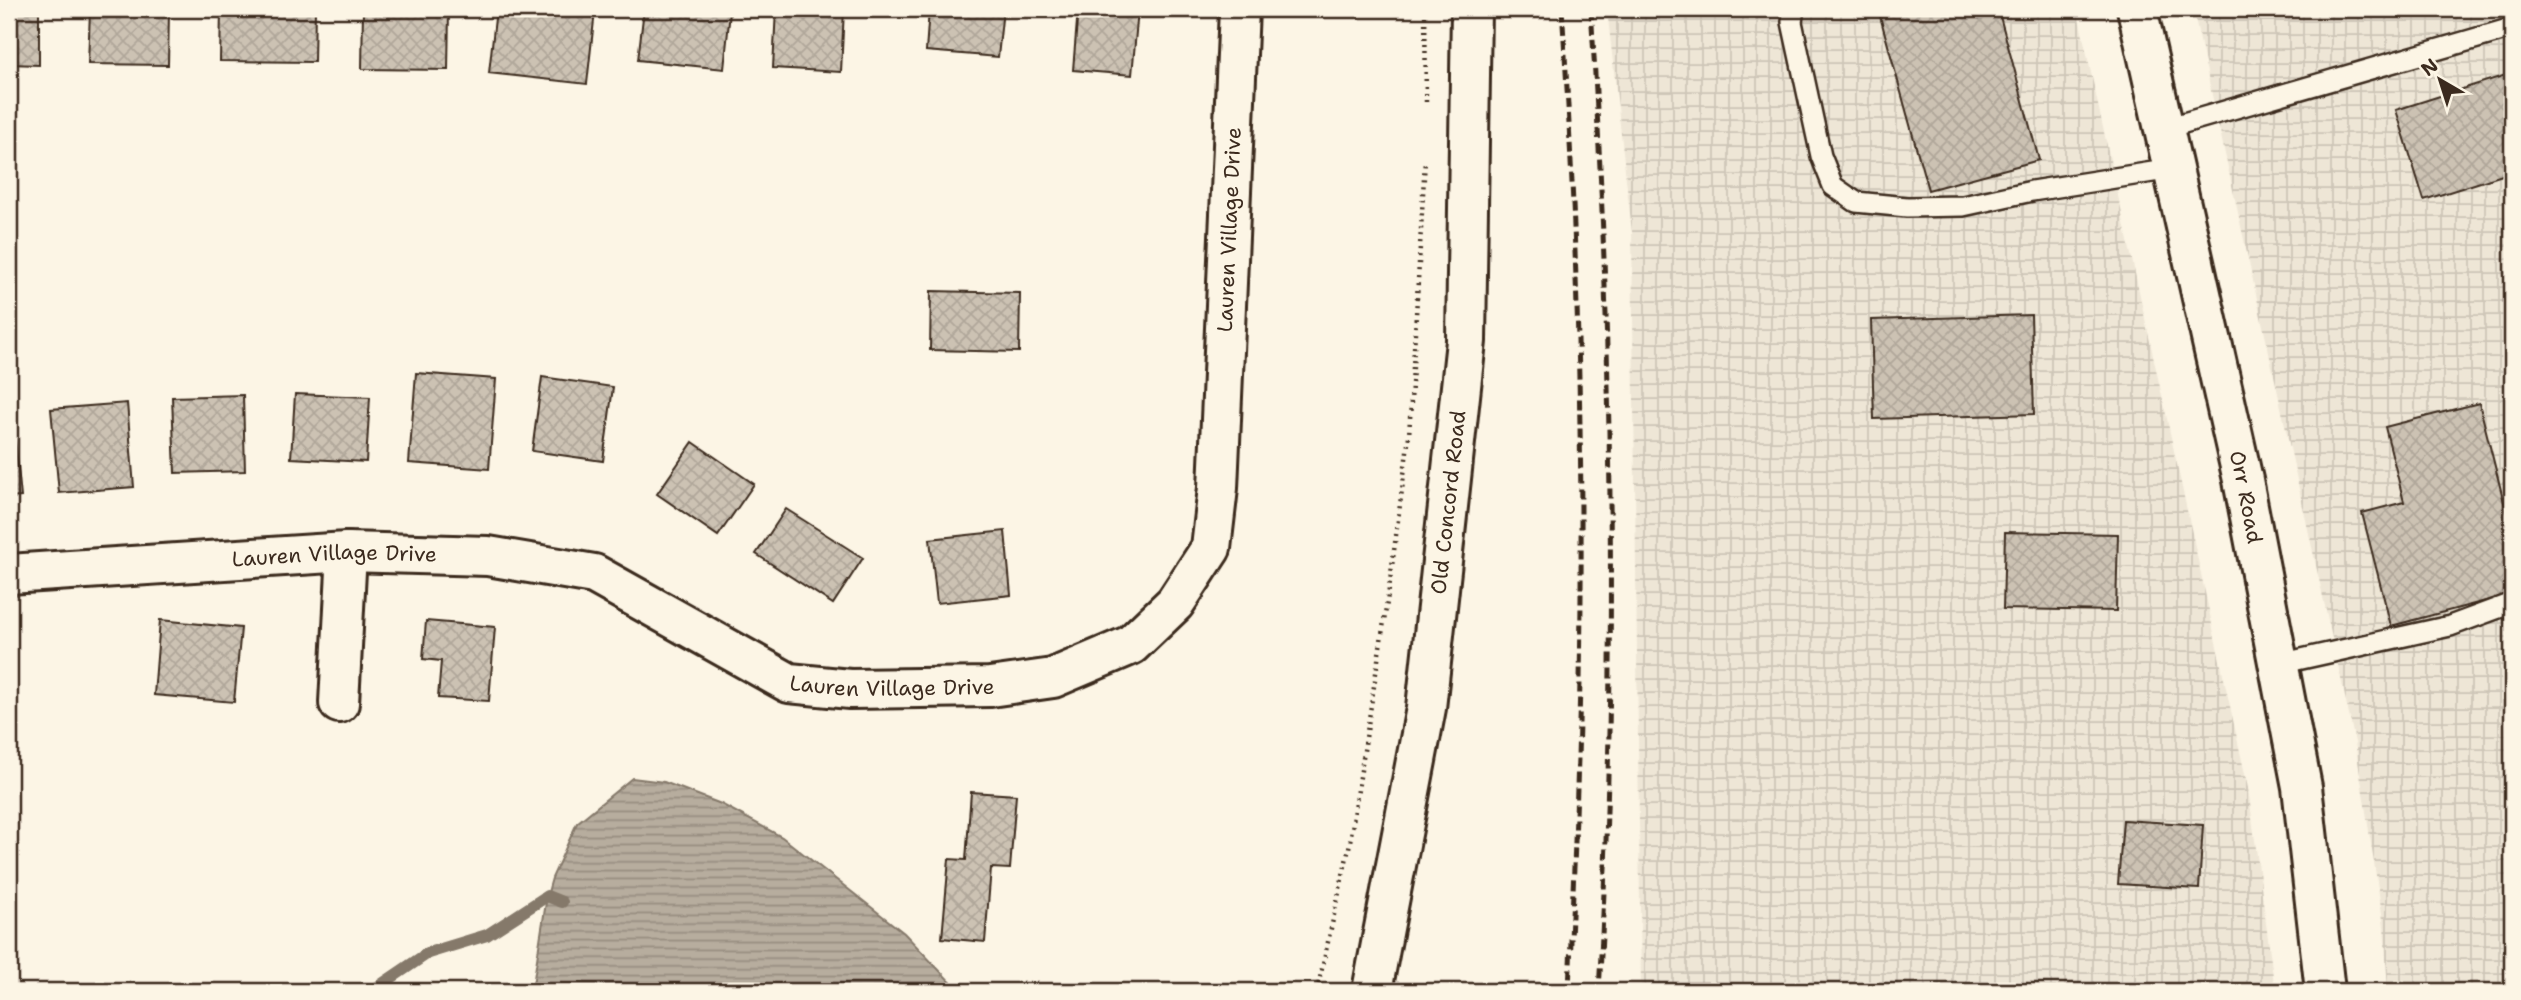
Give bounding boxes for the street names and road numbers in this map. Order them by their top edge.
street label: Lauren Village Drive [1211,126,1248,333]
street label: Old Concord Road [1424,409,1472,596]
street label: Orr Road [2223,448,2269,546]
street label: Lauren Village Drive [231,538,437,573]
street label: Lauren Village Drive [788,669,995,703]

